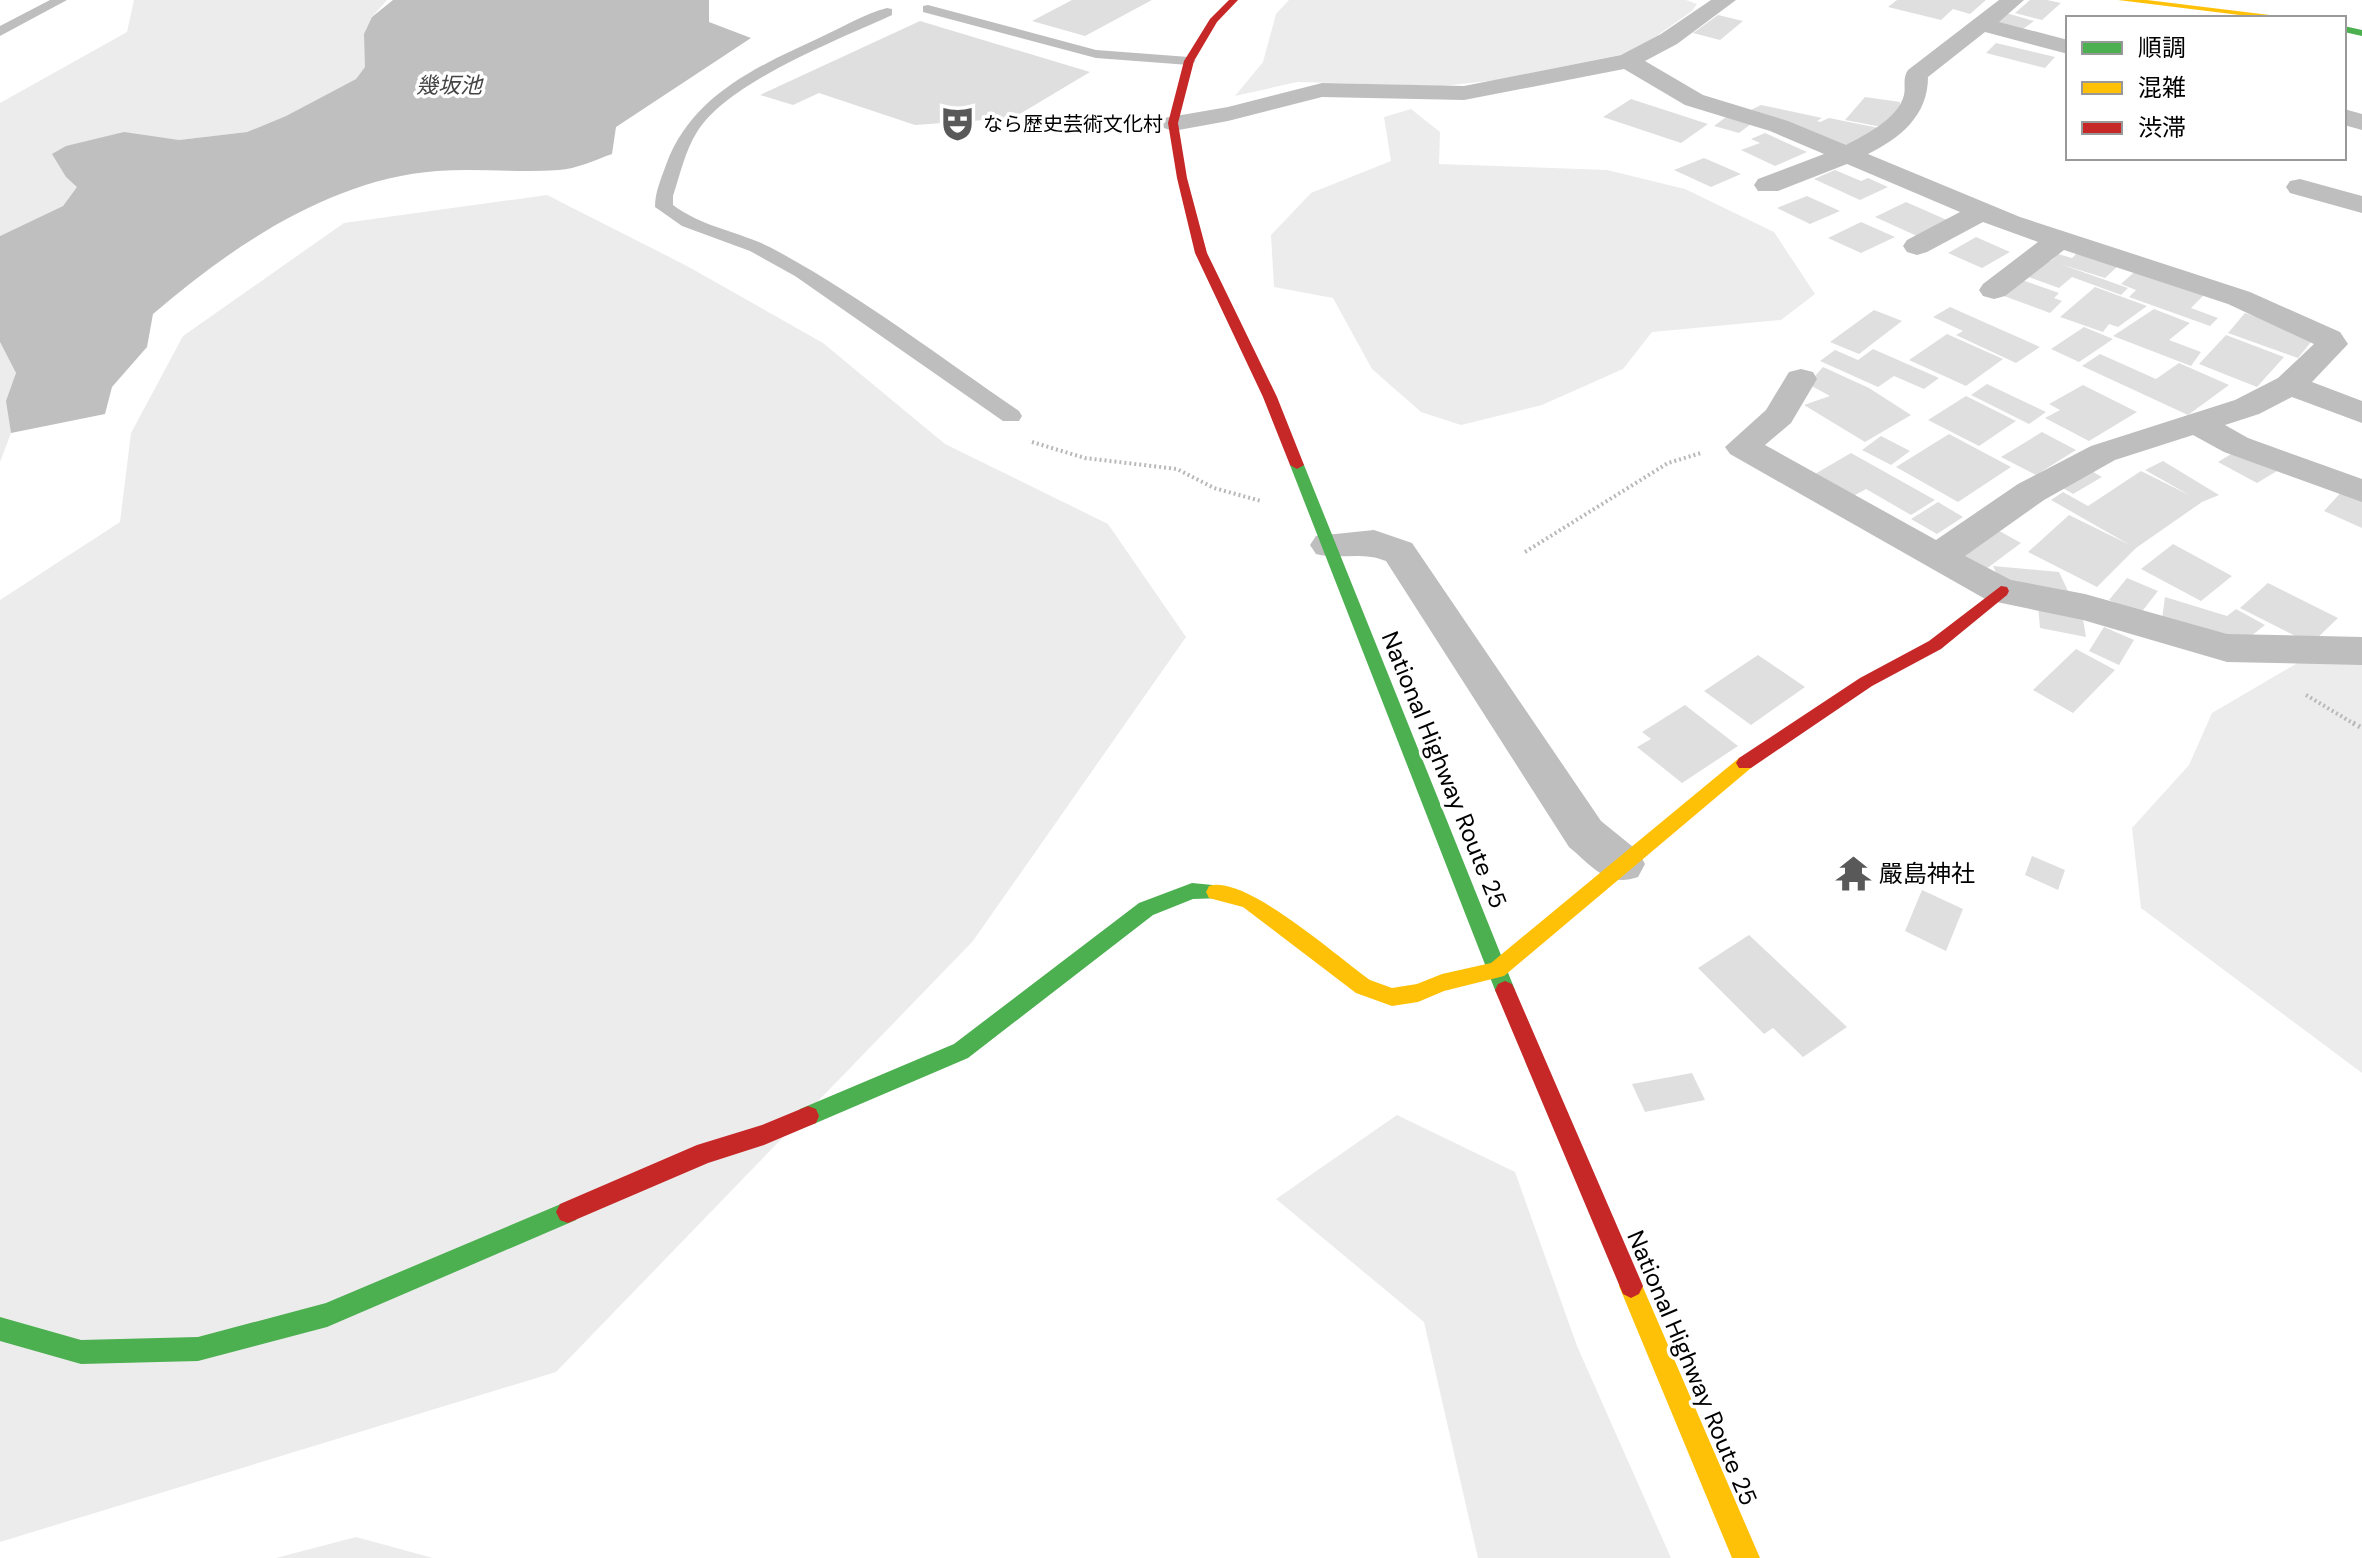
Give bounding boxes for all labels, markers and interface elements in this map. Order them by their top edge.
legend [2066,16,2346,160]
text: 順調 [2138,32,2186,63]
water label: 幾坂池 [416,71,484,100]
text: 混雑 [2138,72,2186,103]
theatre icon: なら歴史芸術文化村 [938,105,976,143]
place label: なら歴史芸術文化村 [983,111,1163,137]
text: 渋滞 [2138,112,2186,143]
street label: National Highway Route 25 [1375,627,1514,913]
temple icon: 嚴島神社 [1834,855,1872,893]
place label: 嚴島神社 [1879,858,1975,889]
street label: National Highway Route 25 [1620,1226,1765,1510]

